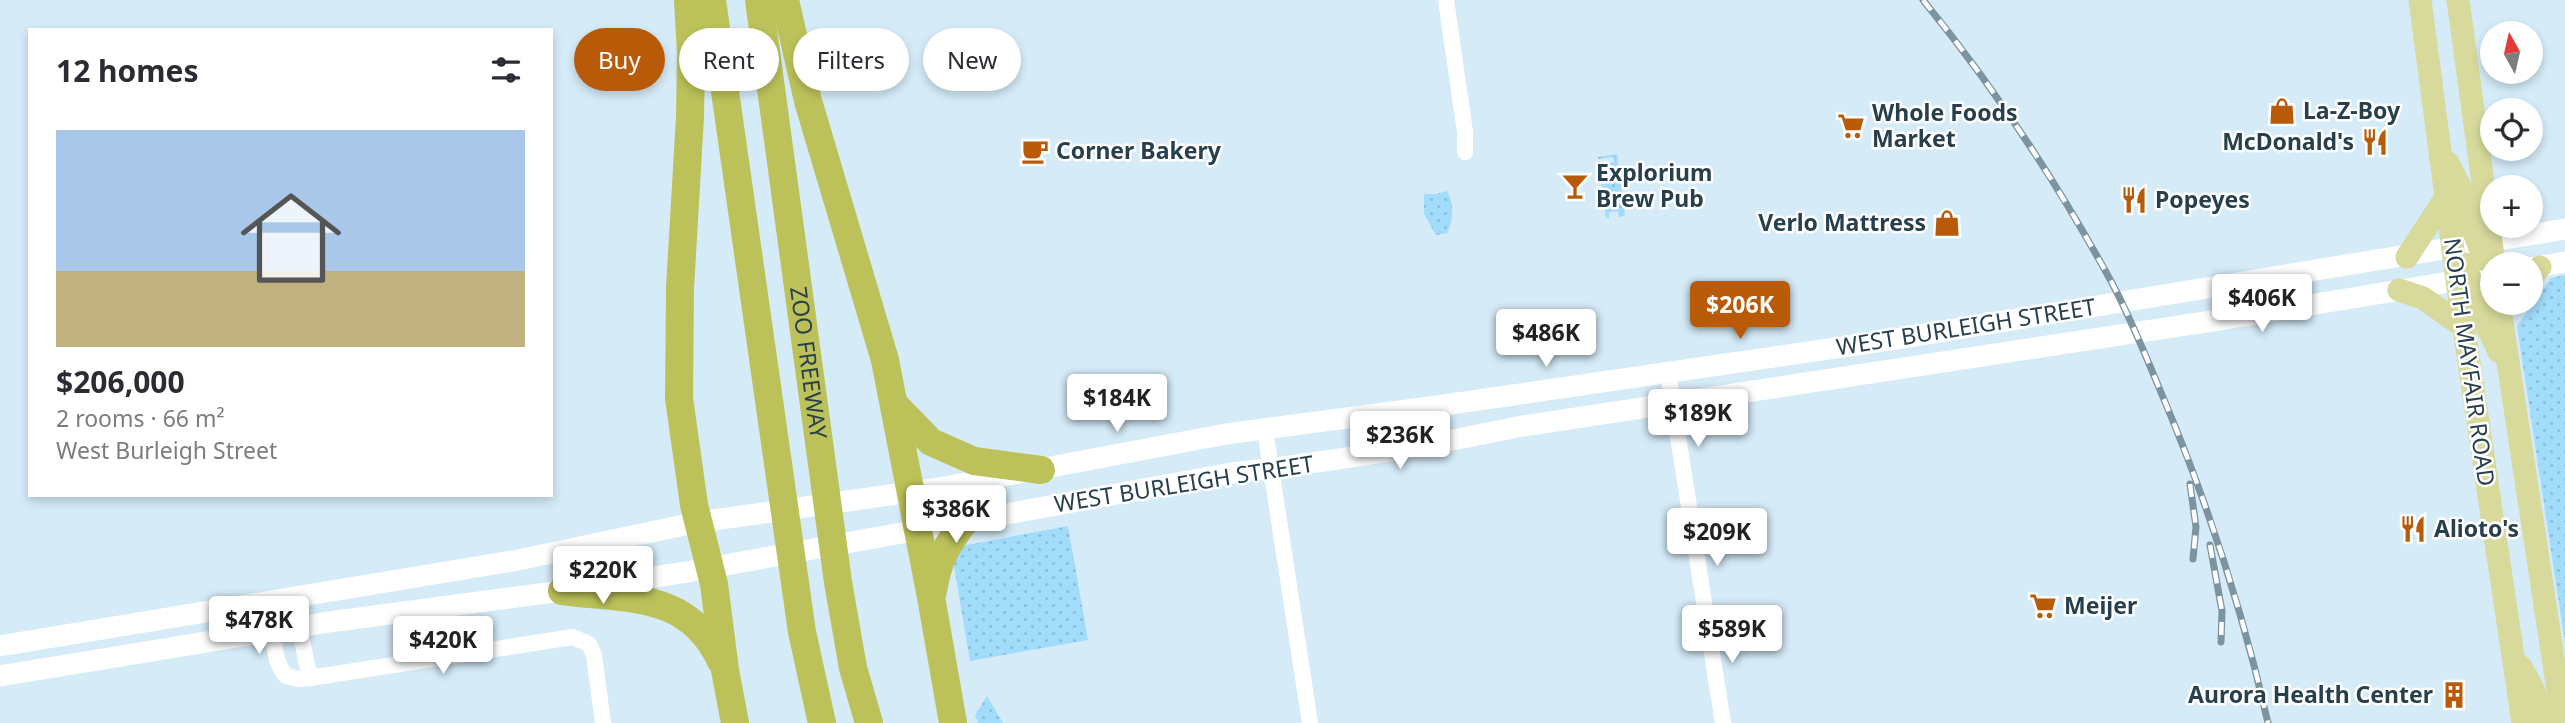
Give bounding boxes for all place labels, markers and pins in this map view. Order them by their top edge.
place label: La-Z-Boy [2303,94,2401,126]
place label: Whole Foods Market [1872,96,2018,154]
shop icon: La-Z-Boy [2267,96,2297,126]
supermarket icon: Whole Foods Market [1836,111,1866,141]
place label: McDonald's [2222,125,2354,157]
restaurant icon: McDonald's [2360,127,2390,157]
place label: Corner Bakery [1056,134,1222,166]
cafe icon: Corner Bakery [1020,136,1050,166]
place label: Explorium Brew Pub [1596,156,1712,214]
bar icon: Explorium Brew Pub [1560,171,1590,201]
place label: Popeyes [2155,183,2250,215]
restaurant icon: Popeyes [2119,185,2149,215]
place label: Verlo Mattress [1758,206,1926,238]
shop icon: Verlo Mattress [1932,208,1962,238]
pin: $406K [2213,274,2311,334]
pin: $206K [1691,282,1789,341]
pin: $486K [1497,310,1595,369]
pin: $184K [1068,374,1166,434]
pin: $189K [1649,390,1747,449]
pin: $236K [1351,412,1449,471]
pin: $386K [907,486,1005,545]
pin: $209K [1668,508,1766,568]
place label: Alioto's [2434,512,2519,544]
restaurant icon: Alioto's [2398,514,2428,544]
pin: $220K [554,546,652,606]
place label: Meijer [2064,589,2137,621]
supermarket icon: Meijer [2028,591,2058,621]
pin: $478K [210,596,308,656]
pin: $589K [1683,606,1781,665]
pin: $420K [394,616,492,676]
place label: Aurora Health Center [2188,678,2433,710]
building icon: Aurora Health Center [2439,680,2469,710]

